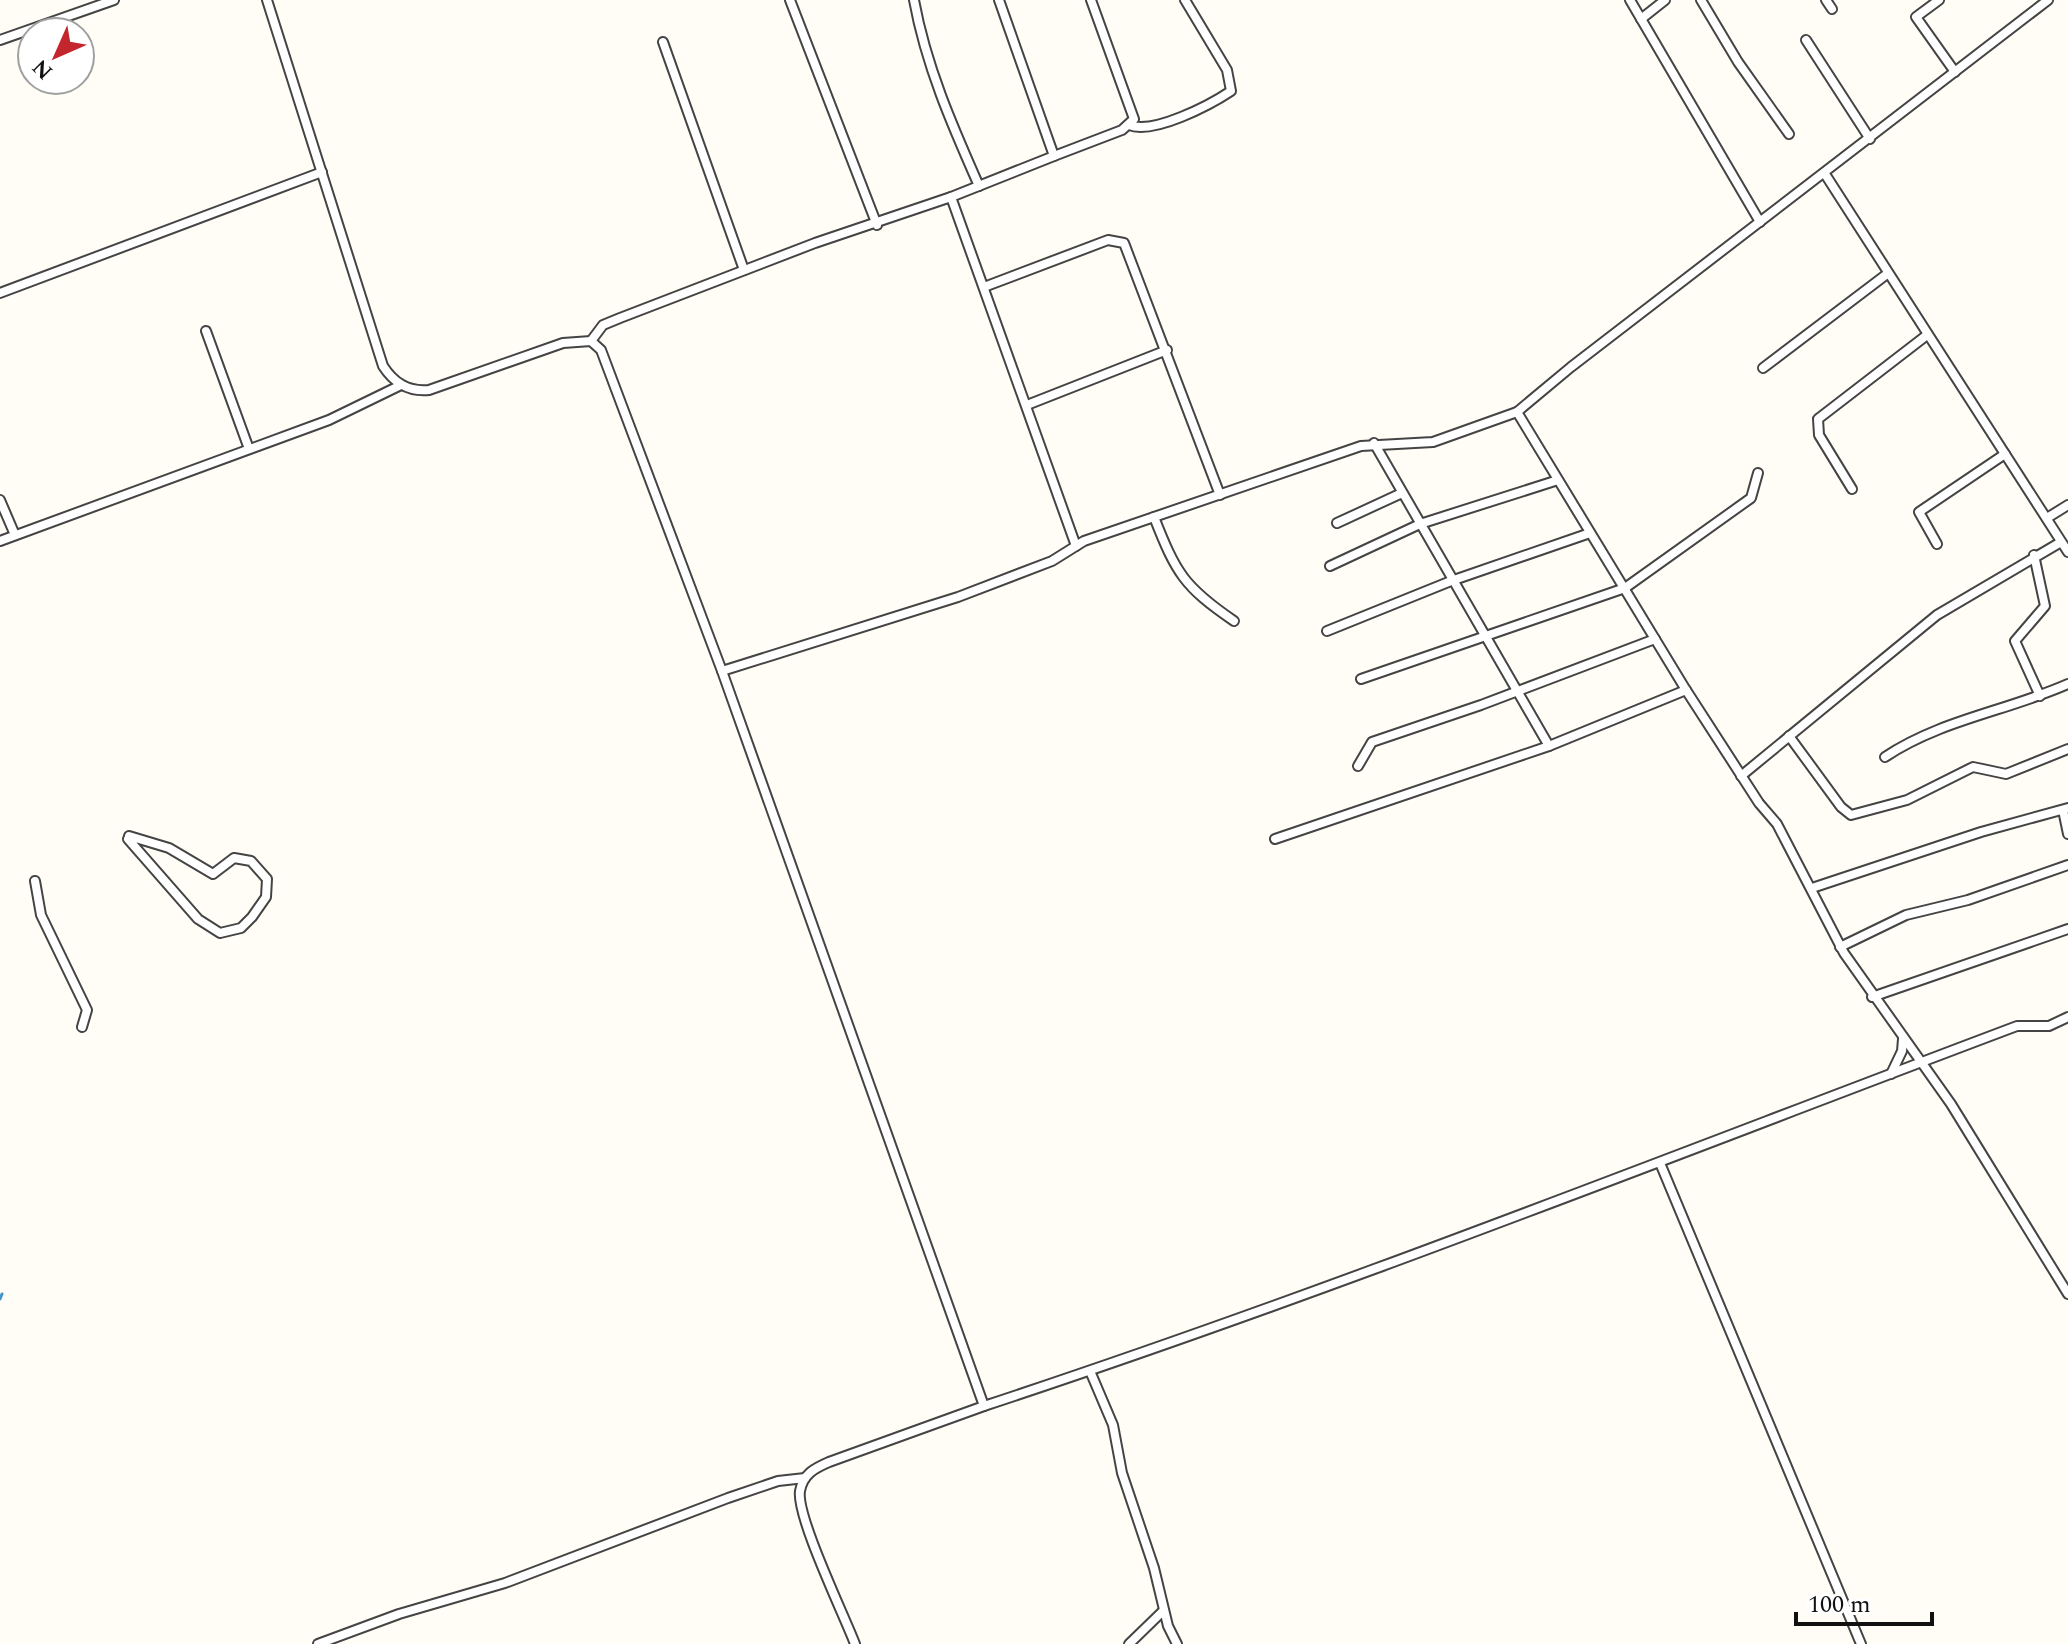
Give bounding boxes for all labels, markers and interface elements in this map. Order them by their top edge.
north arrow [16,16,96,96]
text: N [25,51,61,87]
scale bar [1796,1576,1932,1626]
text: 100 m [1808,1587,1871,1623]

